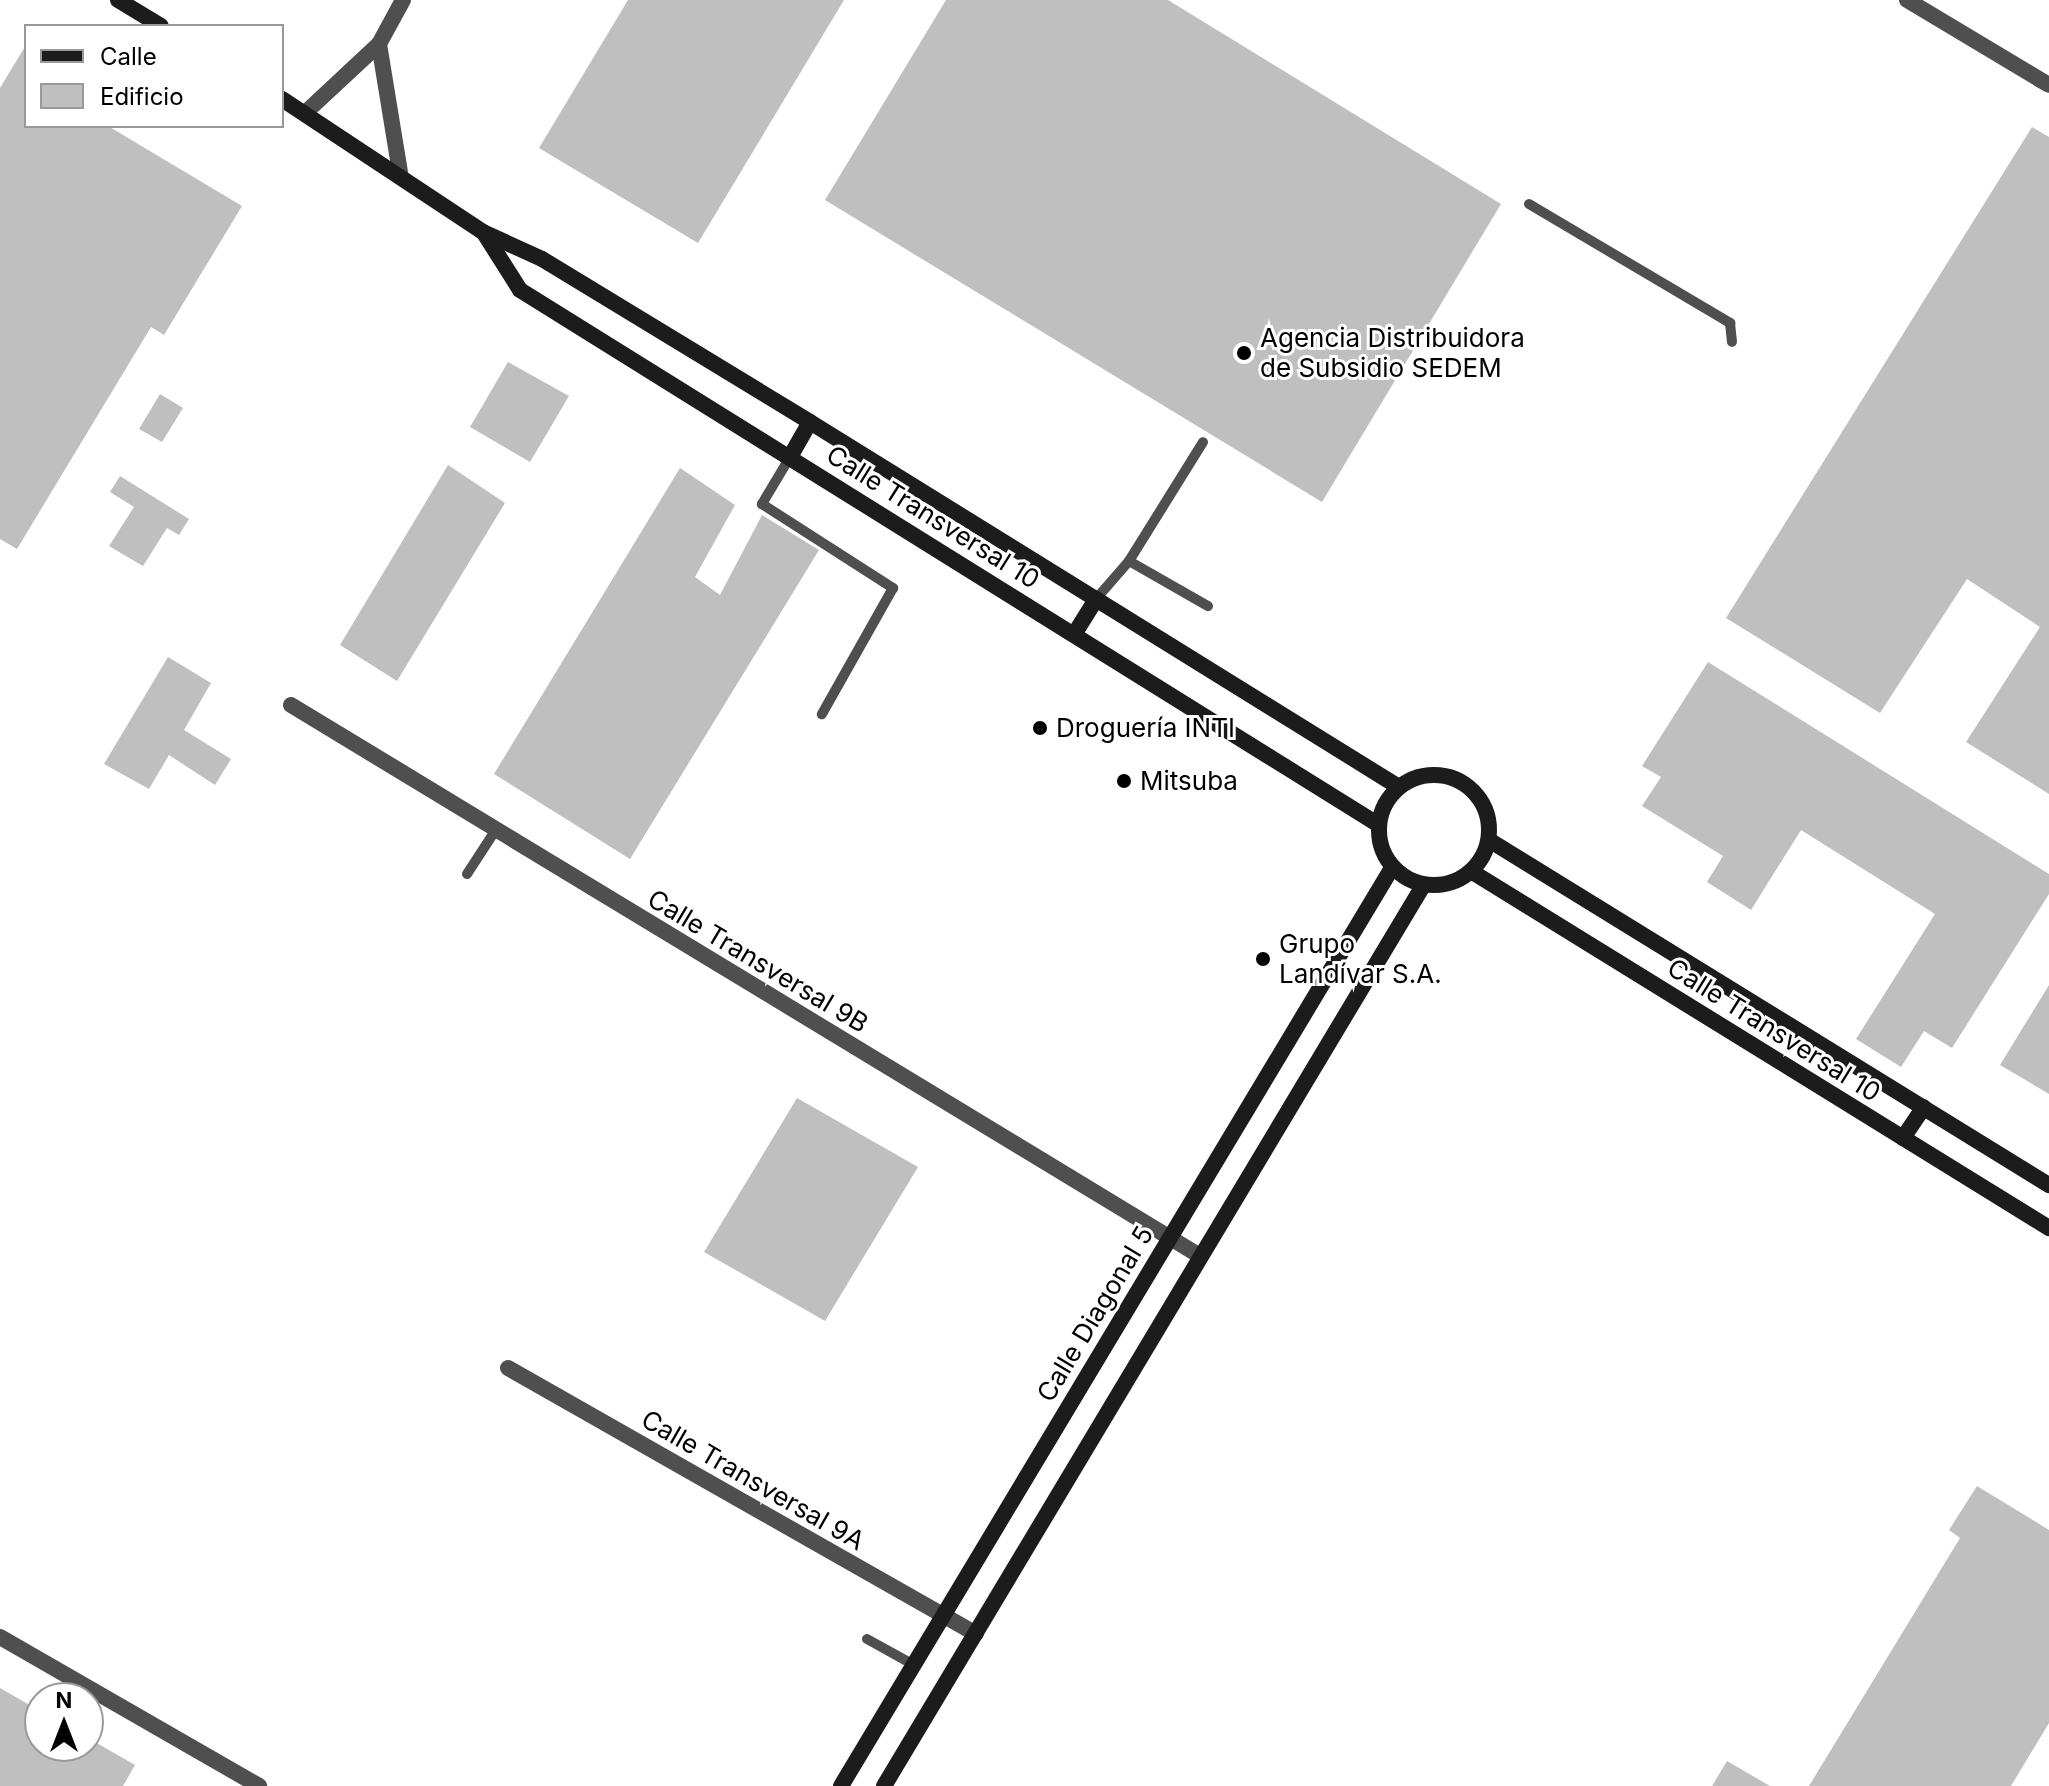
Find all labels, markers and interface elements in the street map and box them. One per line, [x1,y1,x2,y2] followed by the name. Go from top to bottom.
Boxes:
[24,24,284,128] legend
[100,42,157,71] text: Calle
[100,82,184,111] text: Edificio
[1260,322,1525,384] place label: Agencia Distribuidora de Subsidio SEDEM
[1235,344,1253,362] marker: Agencia Distribuidora de Subsidio SEDEM
[821,439,1045,595] street label: Calle Transversal 10
[1056,712,1235,744] place label: Droguería INTI
[1031,719,1049,737] marker: Droguería INTI
[1140,765,1238,797] place label: Mitsuba
[1115,772,1133,790] marker: Mitsuba
[642,883,874,1039] street label: Calle Transversal 9B
[1279,928,1442,990] place label: Grupo Landívar S.A.
[1254,950,1272,968] marker: Grupo Landívar S.A.
[1662,952,1886,1108] street label: Calle Transversal 10
[1030,1221,1160,1407] street label: Calle Diagonal 5
[636,1403,870,1557] street label: Calle Transversal 9A
[24,1682,104,1762] north arrow
[56,1687,72,1713] text: N

